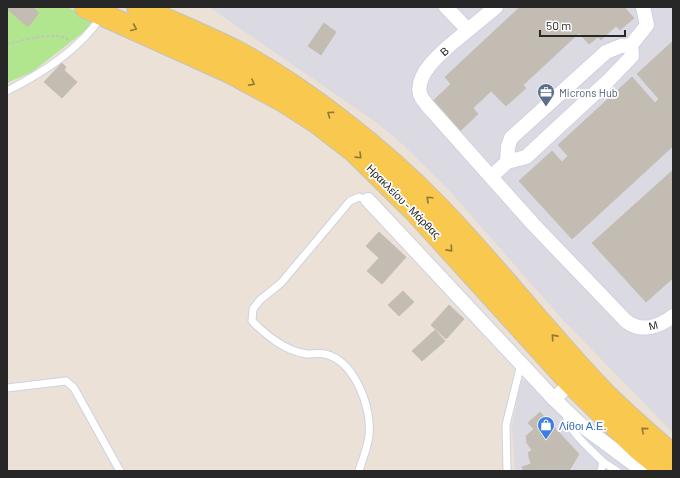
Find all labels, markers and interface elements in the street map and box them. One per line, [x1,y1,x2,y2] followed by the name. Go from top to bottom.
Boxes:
[540,12,625,38] scale bar
[546,18,571,32] text: 50 m
[131,24,138,32] one-way arrow
[437,44,451,58] street label: Β
[248,79,255,86] one-way arrow
[536,82,556,107] office icon: Microns Hub
[559,86,618,99] place label: Microns Hub
[328,112,335,119] one-way arrow
[354,151,362,159] one-way arrow
[364,161,444,241] street label: Ηρακλείου - Μάρθας
[426,196,434,203] one-way arrow
[445,244,453,252] one-way arrow
[647,318,659,332] street label: Μ
[551,334,558,342] one-way arrow
[536,415,556,440] shop icon: Λίθοι Α.Ε.
[559,419,606,432] place label: Λίθοι Α.Ε.
[641,428,648,435] one-way arrow

